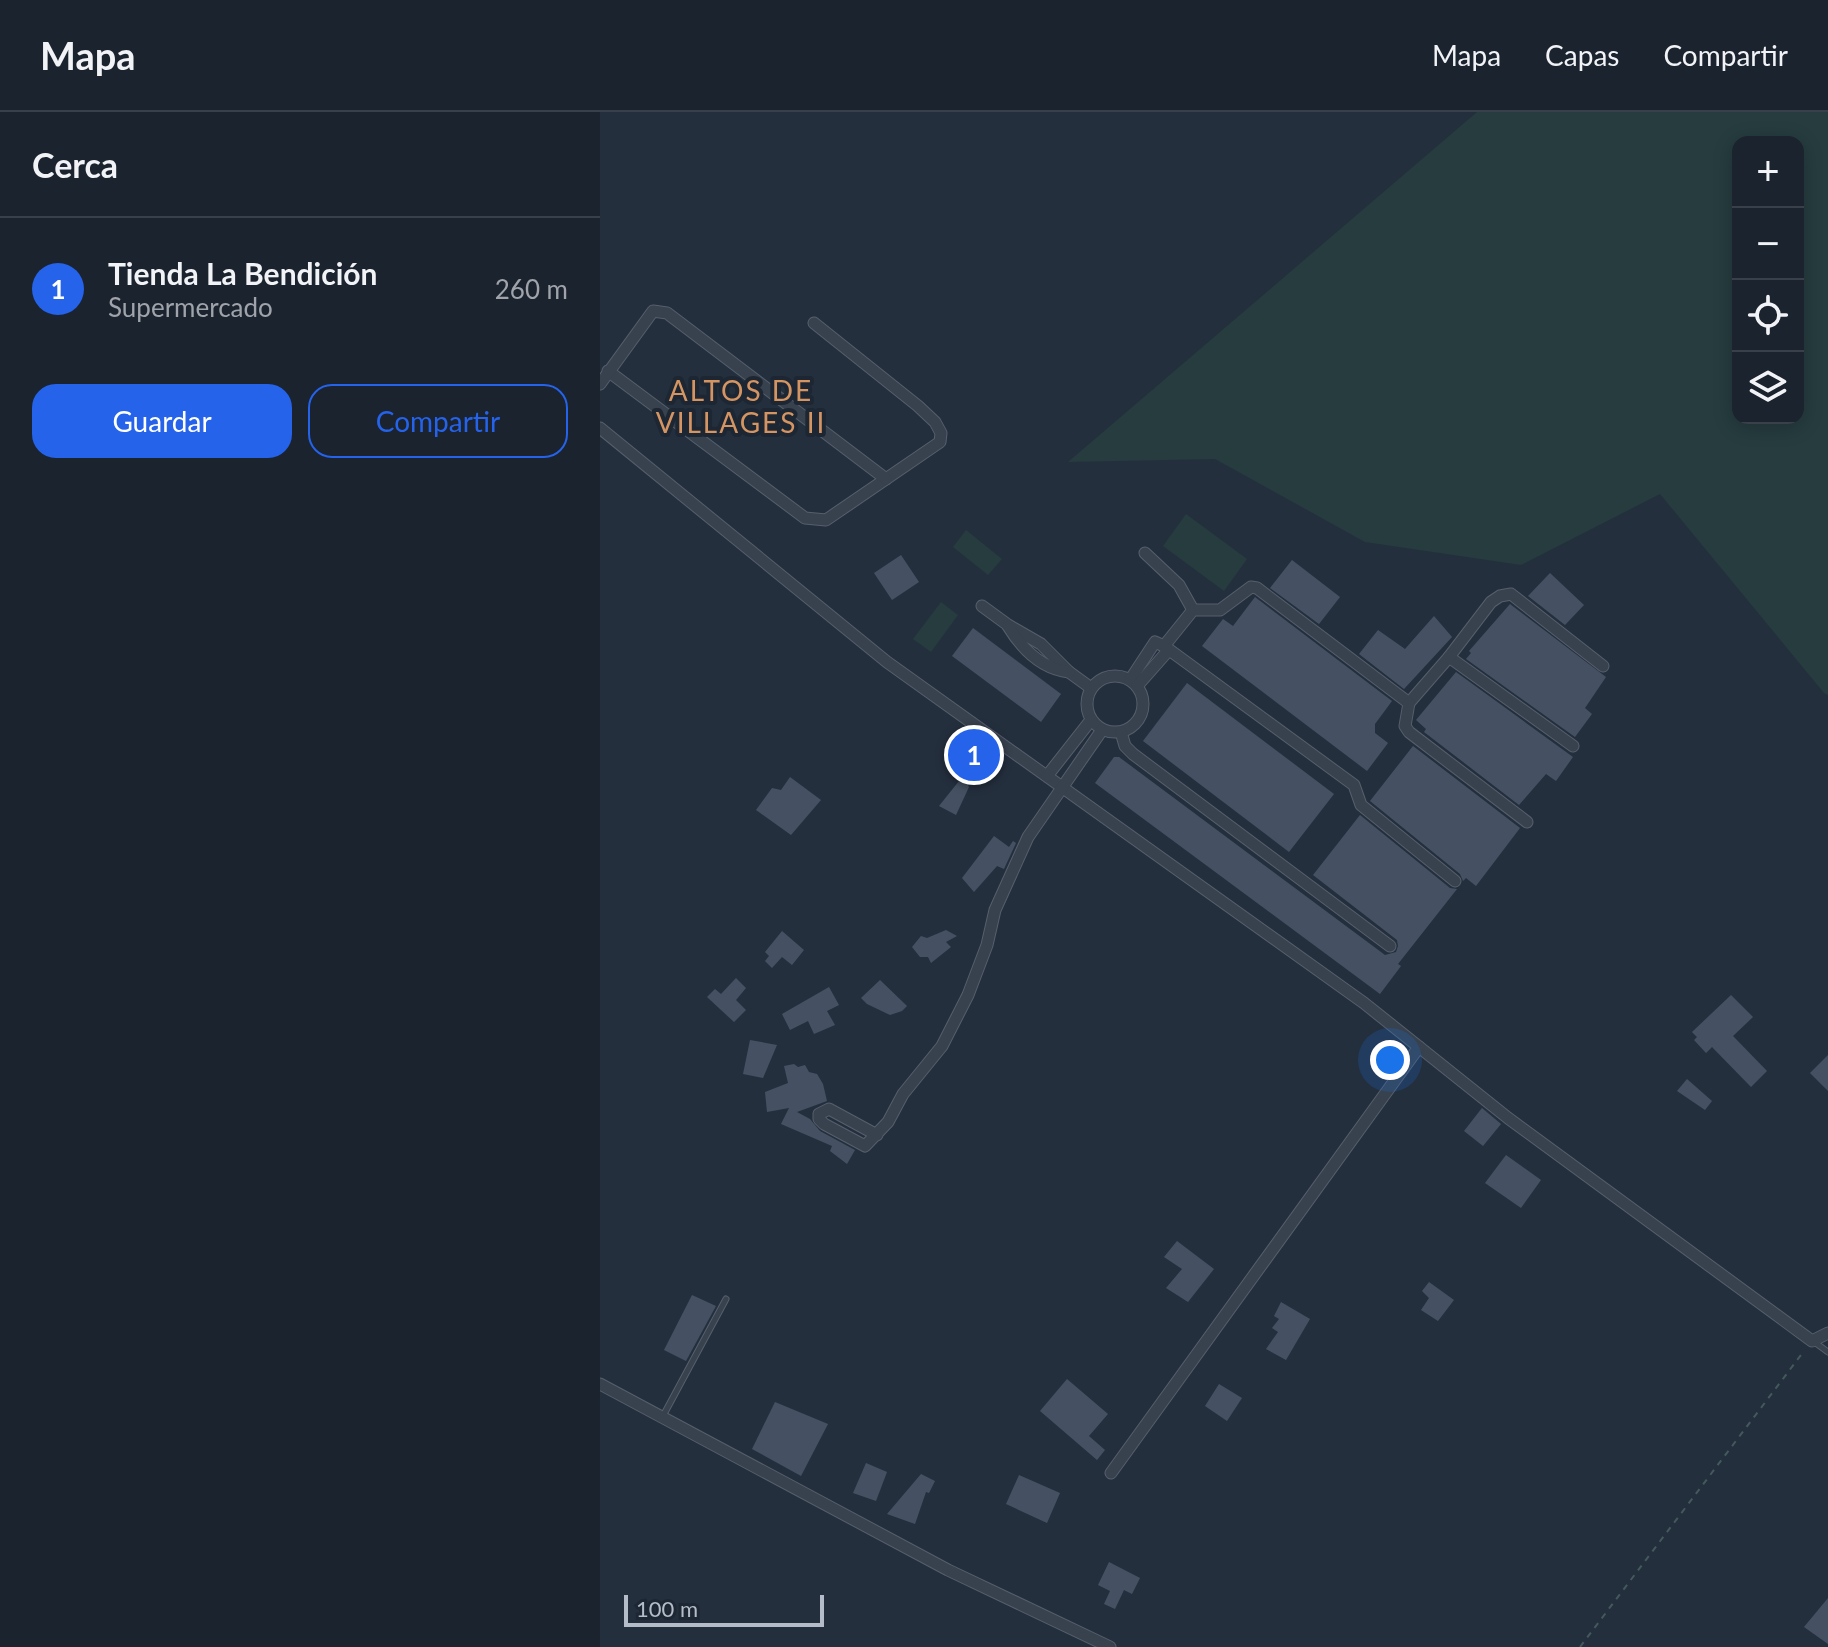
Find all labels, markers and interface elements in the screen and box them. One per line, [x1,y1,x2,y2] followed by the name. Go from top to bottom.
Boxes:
[40,32,136,78] text: Mapa
[1432,38,1501,72] text: Mapa
[1545,38,1619,72] text: Capas
[1663,38,1788,72] text: Compartir
[1732,136,1804,424] map controls
[1732,136,1804,208] button: +
[32,144,118,185] text: Cerca
[1732,208,1804,280] button: −
[108,255,377,291] text: Tienda La Bendición
[50,273,66,305] text: 1
[495,273,568,305] text: 260 m
[1732,280,1804,352] button: locate
[108,291,273,323] text: Supermercado
[1732,352,1804,424] button: layers
[656,373,826,439] district label: ALTOS DE VILLAGES II
[32,384,292,458] button: Guardar
[308,384,568,458] button: Compartir
[948,725,1000,785] pin: 1
[1370,1040,1410,1080] your location
[624,1591,824,1627] scale bar
[636,1595,698,1622] text: 100 m

